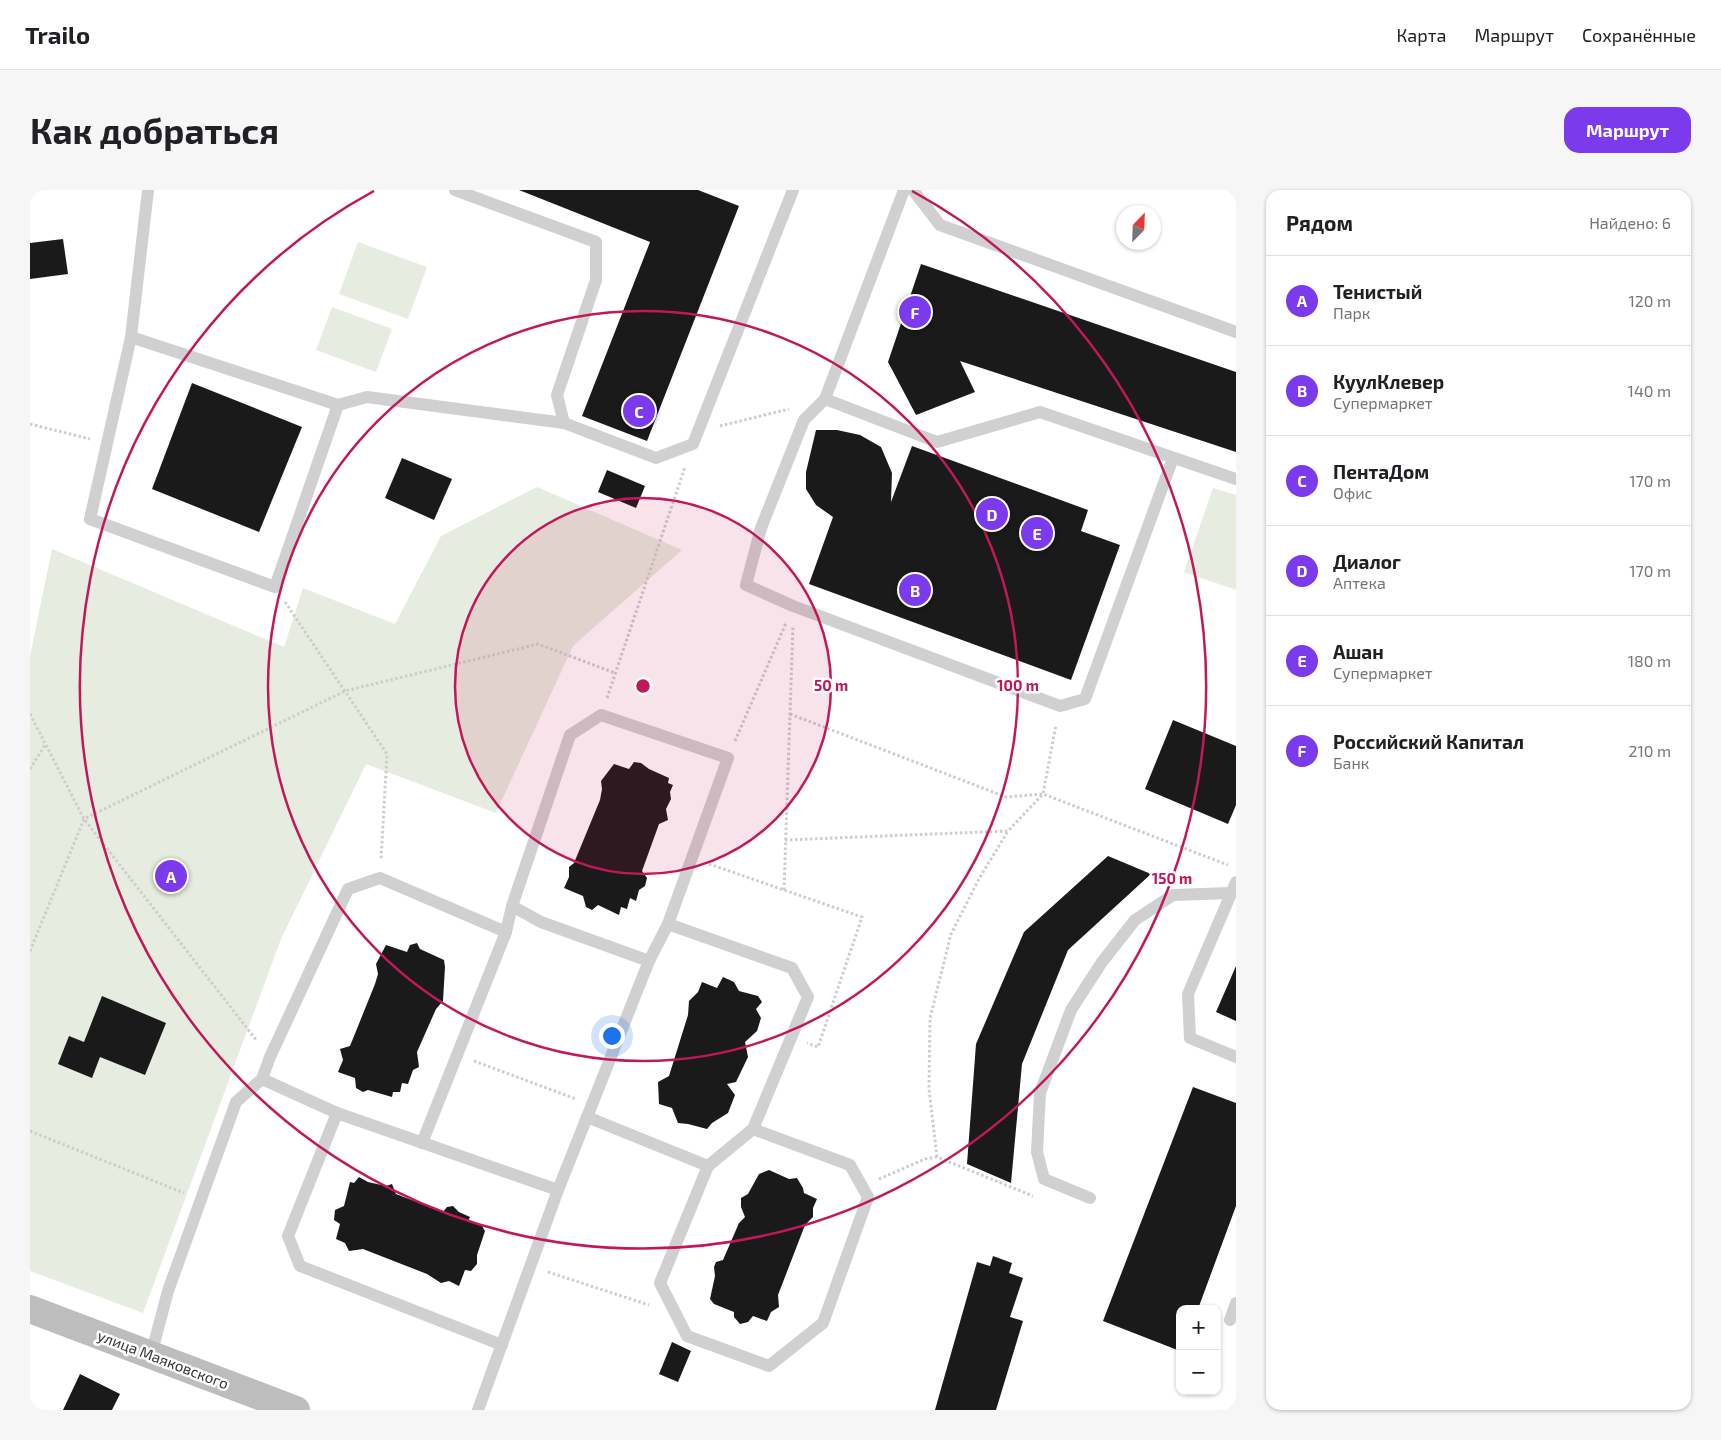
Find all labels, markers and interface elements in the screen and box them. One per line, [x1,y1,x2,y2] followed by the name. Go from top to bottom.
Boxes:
[25,20,90,49] text: Trailo
[1396,24,1446,46] text: Карта
[1474,24,1554,46] text: Маршрут
[1582,24,1696,46] text: Сохранённые
[1564,107,1691,153] button: Маршрут
[30,109,279,151] text: Как добраться
[1116,205,1161,250] north arrow
[1286,210,1353,235] text: Рядом
[1589,213,1671,232] text: Найдено: 6
[1333,280,1422,303] text: Тенистый
[1297,291,1307,310] text: A
[1628,291,1671,310] text: 120 m
[899,293,931,331] pin: F
[1333,303,1370,322] text: Парк
[1333,370,1444,393] text: КуулКлевер
[1297,381,1307,400] text: B
[1628,381,1671,400] text: 140 m
[623,392,655,430] pin: C
[1333,393,1432,412] text: Супермаркет
[1333,460,1429,483] text: ПентаДом
[1297,471,1307,490] text: C
[1629,471,1671,490] text: 170 m
[1333,483,1372,502] text: Офис
[976,495,1008,533] pin: D
[1021,514,1053,552] pin: E
[1333,550,1401,573] text: Диалог
[1297,561,1307,580] text: D
[1629,561,1671,580] text: 170 m
[899,571,931,609] pin: B
[1333,573,1386,592] text: Аптека
[1333,640,1384,663] text: Ашан
[1297,651,1307,670] text: E
[1628,651,1671,670] text: 180 m
[1333,663,1432,682] text: Супермаркет
[814,676,848,694] text: 50 m
[997,676,1039,694] text: 100 m
[634,677,652,695] centre of rings
[1333,730,1524,753] text: Российский Капитал
[1298,741,1306,760] text: F
[1628,741,1671,760] text: 210 m
[1333,753,1369,772] text: Банк
[155,857,187,895] pin: A
[1152,869,1192,887] text: 150 m
[599,1023,625,1049] your location
[1176,1305,1221,1395] map controls
[1176,1305,1221,1350] button: +
[95,1326,231,1393] street label: улица Маяковского
[1176,1350,1221,1395] button: −

